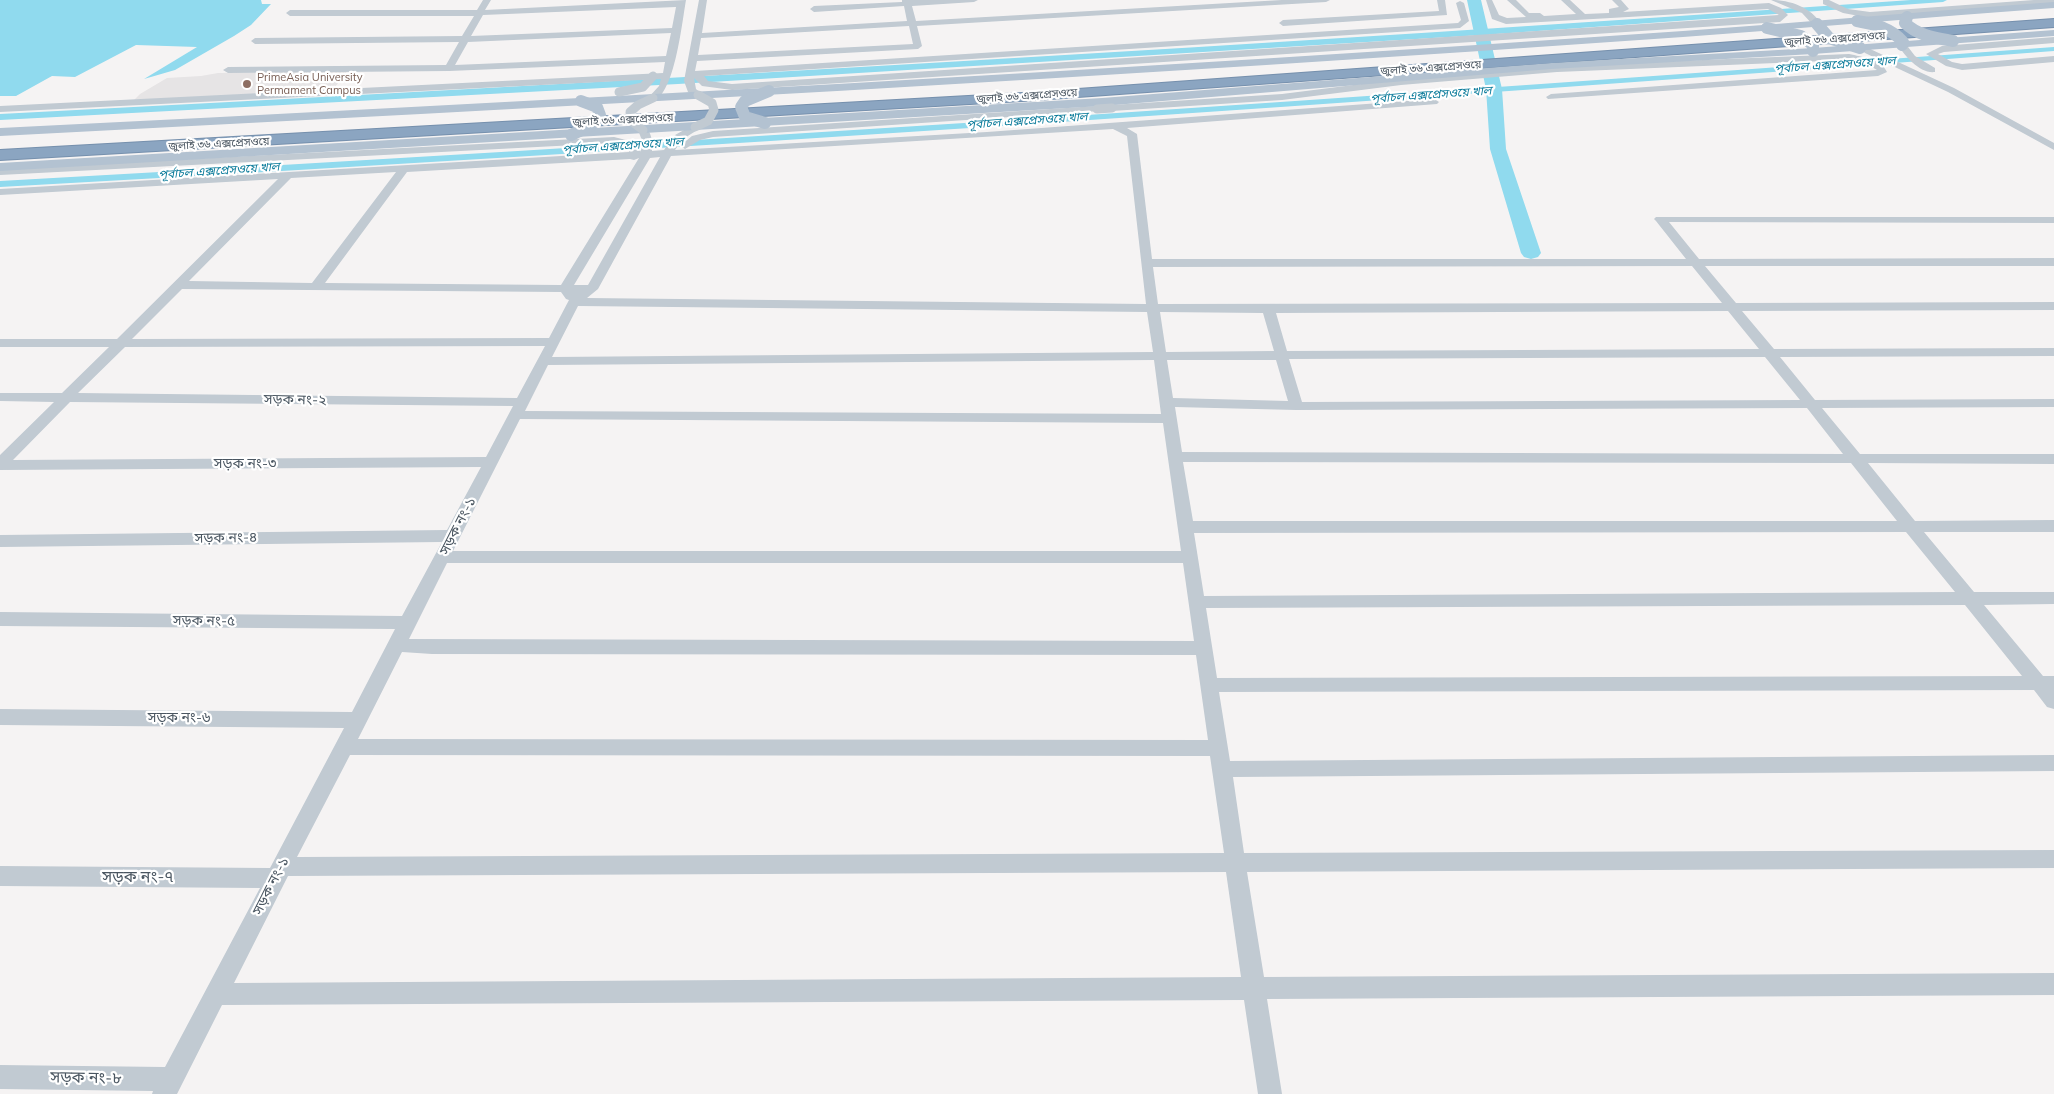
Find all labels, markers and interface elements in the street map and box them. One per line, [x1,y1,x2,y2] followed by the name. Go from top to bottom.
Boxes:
[1784,29,1886,49] street label: জুলাই ৩৬ এক্সপ্রেসওয়ে
[1774,54,1896,76] water label: পূর্বাচল এক্সপ্রেসওয়ে খাল
[1380,58,1482,78] street label: জুলাই ৩৬ এক্সপ্রেসওয়ে
[257,71,362,97] place label: PrimeAsia University Permament Campus
[241,78,253,90] marker: PrimeAsia University Permament Campus
[1370,84,1492,106] water label: পূর্বাচল এক্সপ্রেসওয়ে খাল
[976,86,1078,106] street label: জুলাই ৩৬ এক্সপ্রেসওয়ে
[966,110,1088,132] water label: পূর্বাচল এক্সপ্রেসওয়ে খাল
[572,111,674,129] street label: জুলাই ৩৬ এক্সপ্রেসওয়ে
[168,135,270,153] street label: জুলাই ৩৬ এক্সপ্রেসওয়ে
[562,135,684,157] water label: পূর্বাচল এক্সপ্রেসওয়ে খাল
[158,160,280,182] water label: পূর্বাচল এক্সপ্রেসওয়ে খাল
[264,391,326,409] street label: সড়ক নং-২
[214,456,276,472] street label: সড়ক নং-৩
[436,494,480,558] street label: সড়ক নং-১
[195,529,257,547] street label: সড়ক নং-৪
[173,612,235,630] street label: সড়ক নং-৫
[148,710,210,726] street label: সড়ক নং-৬
[249,854,293,918] street label: সড়ক নং-১
[102,867,174,887] street label: সড়ক নং-৭
[50,1068,122,1088] street label: সড়ক নং-৮

